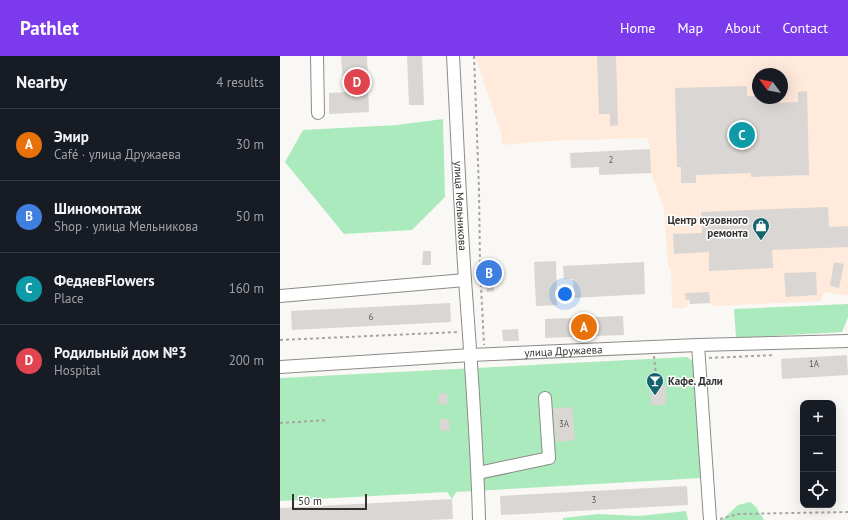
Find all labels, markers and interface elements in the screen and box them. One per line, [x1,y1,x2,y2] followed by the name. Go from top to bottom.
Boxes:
[20,16,79,40] text: Pathlet
[620,19,655,37] text: Home
[677,19,703,37] text: Map
[725,19,761,37] text: About
[783,19,828,37] text: Contact
[344,67,370,97] pin: D
[752,68,788,104] north arrow
[16,71,67,93] text: Nearby
[216,74,264,91] text: 4 results
[729,120,755,150] pin: C
[54,127,89,146] text: Эмир
[25,136,33,153] text: A
[236,136,264,153] text: 30 m
[54,146,181,163] text: Café · улица Дружаева
[609,154,614,165] house number: 2
[451,161,470,251] street label: улица Мельникова
[54,199,141,218] text: Шиномонтаж
[25,208,33,225] text: B
[236,208,264,225] text: 50 m
[667,213,748,240] place label: Центр кузовного ремонта
[751,216,771,241] shop icon: Центр кузовного ремонта
[54,218,198,235] text: Shop · улица Мельникова
[476,258,502,288] pin: B
[54,271,155,290] text: ФедяевFlowers
[25,280,33,297] text: C
[229,280,264,297] text: 160 m
[555,284,575,304] your location
[54,290,84,307] text: Place
[369,311,374,322] house number: 6
[571,312,597,342] pin: A
[524,342,603,360] street label: улица Дружаева
[54,343,187,362] text: Родильный дом №3
[25,352,33,369] text: D
[229,352,264,369] text: 200 m
[809,358,820,369] house number: 1А
[54,362,100,379] text: Hospital
[645,371,665,396] bar icon: Кафе. Дали
[668,374,723,388] place label: Кафе. Дали
[800,400,836,508] map controls
[800,400,836,436] button: +
[559,418,570,429] house number: 3А
[800,436,836,472] button: −
[800,472,836,508] button: locate
[292,492,367,511] scale bar
[298,494,322,508] text: 50 m
[592,494,597,505] house number: 3

